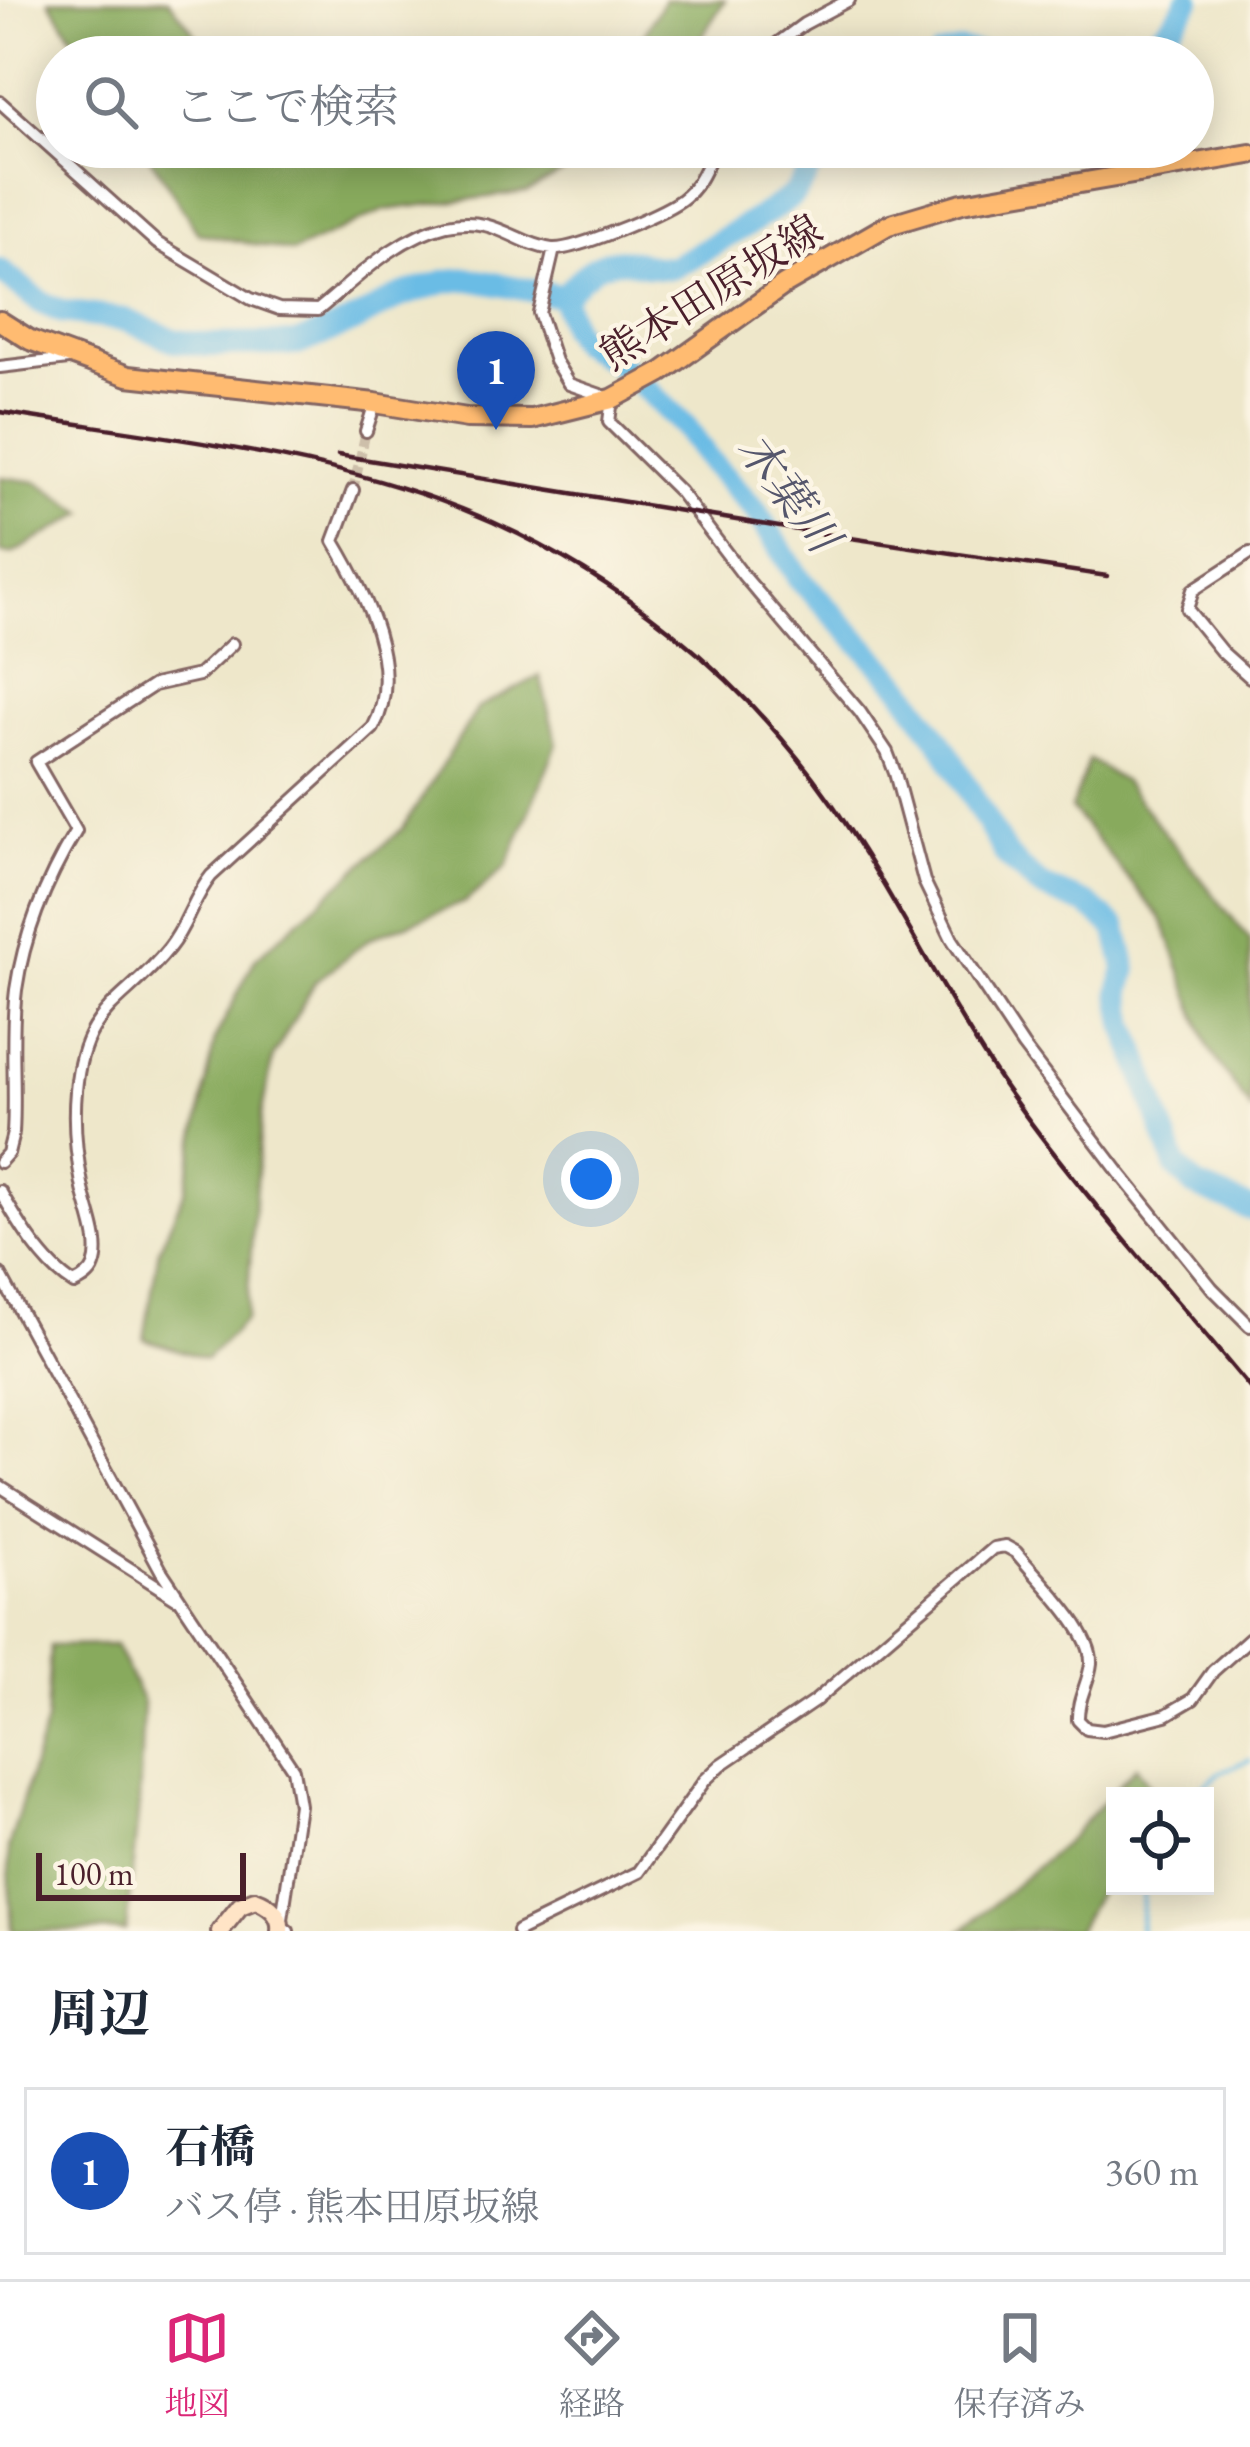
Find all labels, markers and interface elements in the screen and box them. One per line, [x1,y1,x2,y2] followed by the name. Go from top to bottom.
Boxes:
[36,36,1214,168] search box
[78,69,144,135] icon: search
[174,77,399,135] text: ここで検索
[590,202,832,382] street label: 熊本田原坂線
[457,331,535,430] pin: 1
[725,421,856,567] water label: 木葉川
[561,1149,621,1209] your location
[1106,1787,1214,1895] map controls
[1106,1787,1214,1895] button: locate
[36,1847,246,1900] scale bar
[54,1852,134,1895] text: 100 m
[48,1980,150,2046] text: 周辺
[165,2117,255,2175] text: 石橋
[80,2146,100,2197] text: 1
[1105,2146,1199,2197] text: 360 m
[165,2181,539,2232] text: バス停 · 熊本田原坂線
[164,2305,230,2425] tab: 地図
[559,2305,625,2425] tab: 経路
[954,2305,1086,2425] tab: 保存済み

